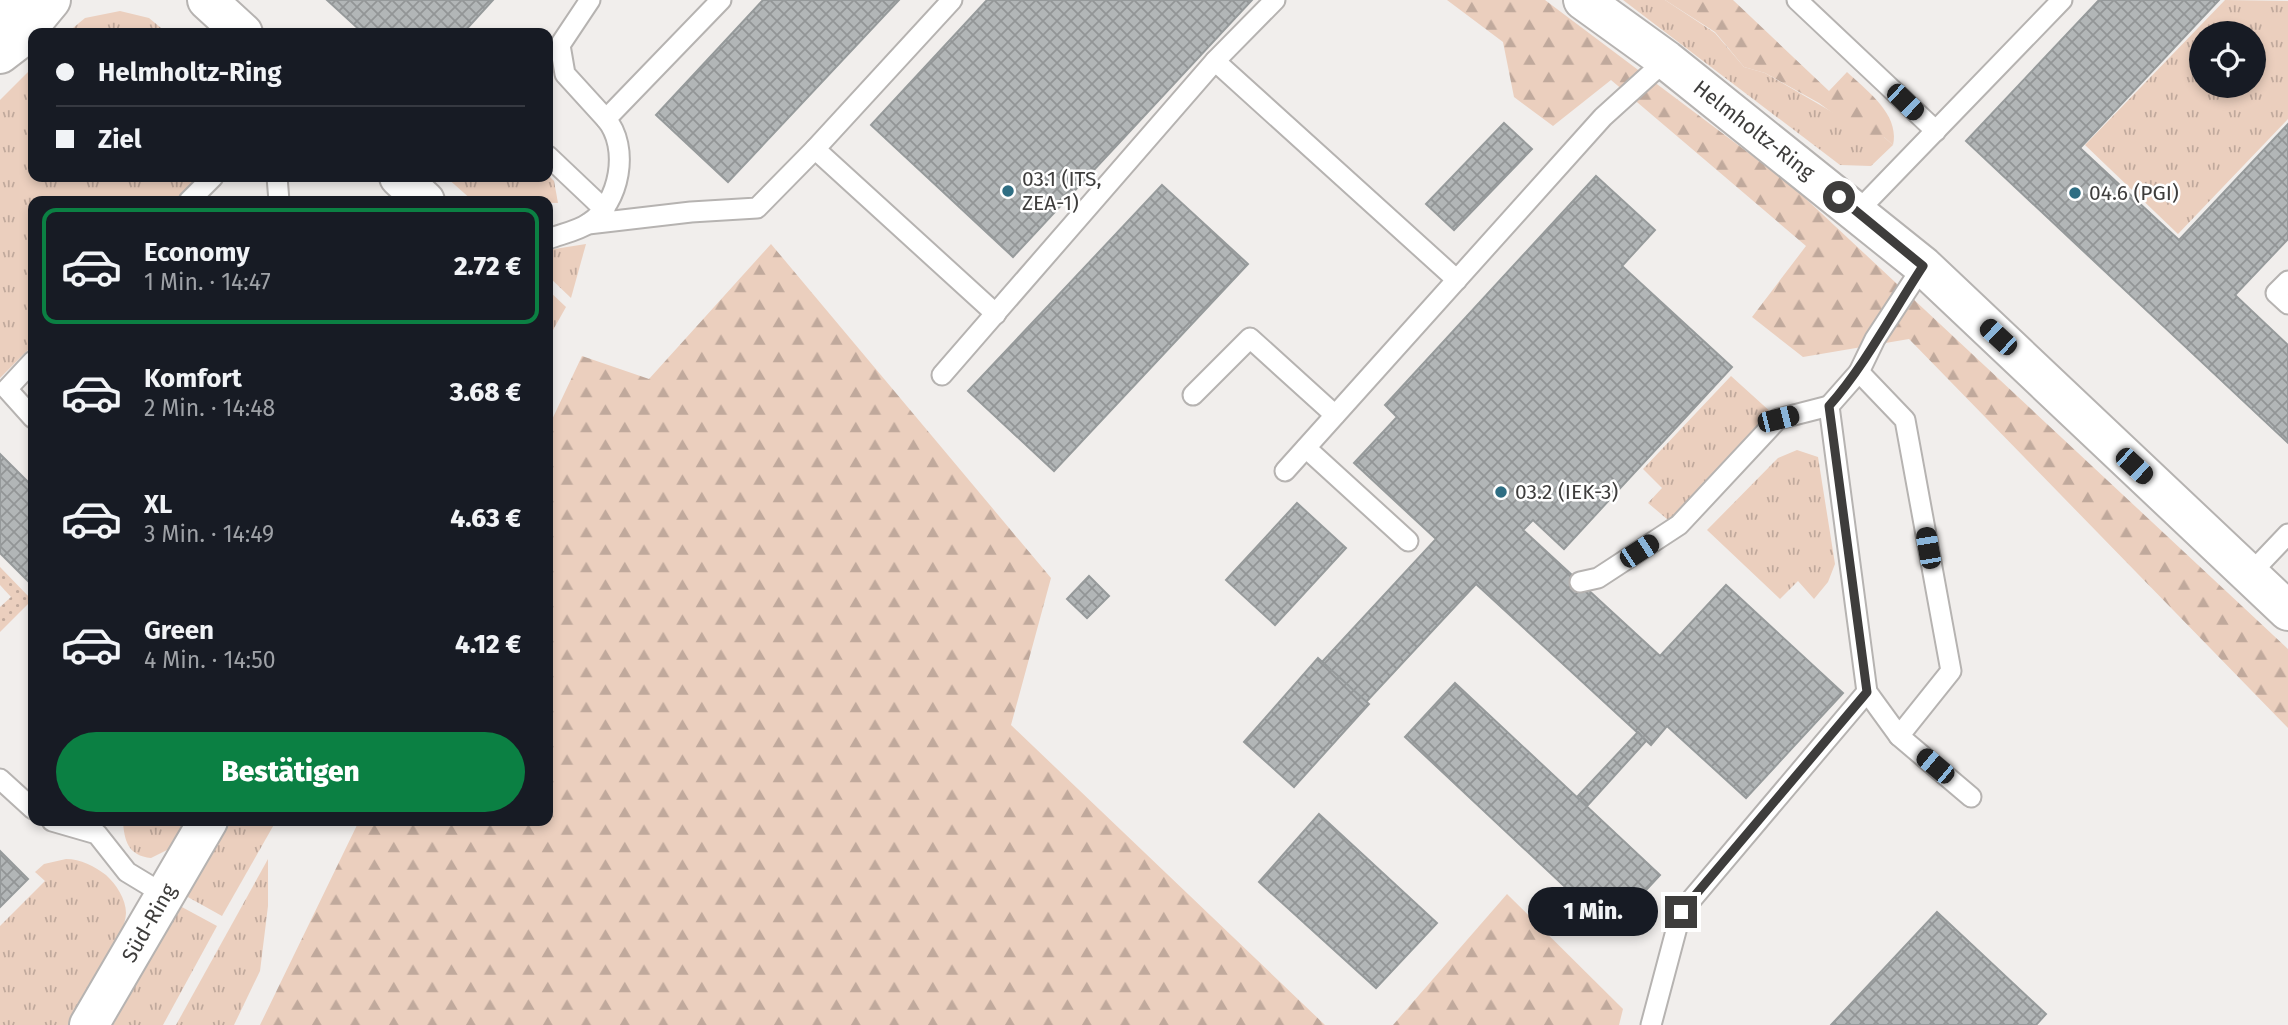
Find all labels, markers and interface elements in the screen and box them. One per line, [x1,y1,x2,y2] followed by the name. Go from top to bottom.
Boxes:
[2189,21,2266,98] map controls
[2189,21,2266,98] button: locate
[98,57,282,88] text: Helmholtz-Ring
[1688,75,1820,186] street label: Helmholtz-Ring
[1883,80,1928,124] car
[98,124,142,155] text: Ziel
[1022,166,1102,216] place label: 03.1 (ITS, ZEA-1)
[2089,180,2179,206] place label: 04.6 (PGI)
[1823,181,1855,213] route start
[1000,183,1016,199] marker: 03.1 (ITS, ZEA-1)
[2067,185,2083,201] marker: 04.6 (PGI)
[60,235,123,298] icon: car
[144,237,250,268] text: Economy
[454,251,521,282] text: 2.72 €
[144,268,271,296] text: 1 Min. · 14:47
[1976,315,2021,359] car
[60,361,123,424] icon: car
[144,363,242,394] text: Komfort
[450,377,521,408] text: 3.68 €
[144,394,275,422] text: 2 Min. · 14:48
[1756,404,1801,434] car
[2112,444,2157,488] car
[1515,479,1618,505] place label: 03.2 (IEK-3)
[1493,484,1509,500] marker: 03.2 (IEK-3)
[60,487,123,550] icon: car
[144,489,172,520] text: XL
[450,503,521,534] text: 4.63 €
[144,520,274,548] text: 3 Min. · 14:49
[1915,525,1942,571] car
[1616,531,1663,571] car
[60,613,123,676] icon: car
[144,615,214,646] text: Green
[455,629,521,660] text: 4.12 €
[144,646,276,674] text: 4 Min. · 14:50
[56,732,525,812] button: Bestätigen
[1913,744,1958,788] car
[116,879,182,967] street label: Süd-Ring
[1527,888,1656,936] callout: 1 Min.
[1665,896,1697,928] route end
[1563,897,1623,925] text: 1 Min.

